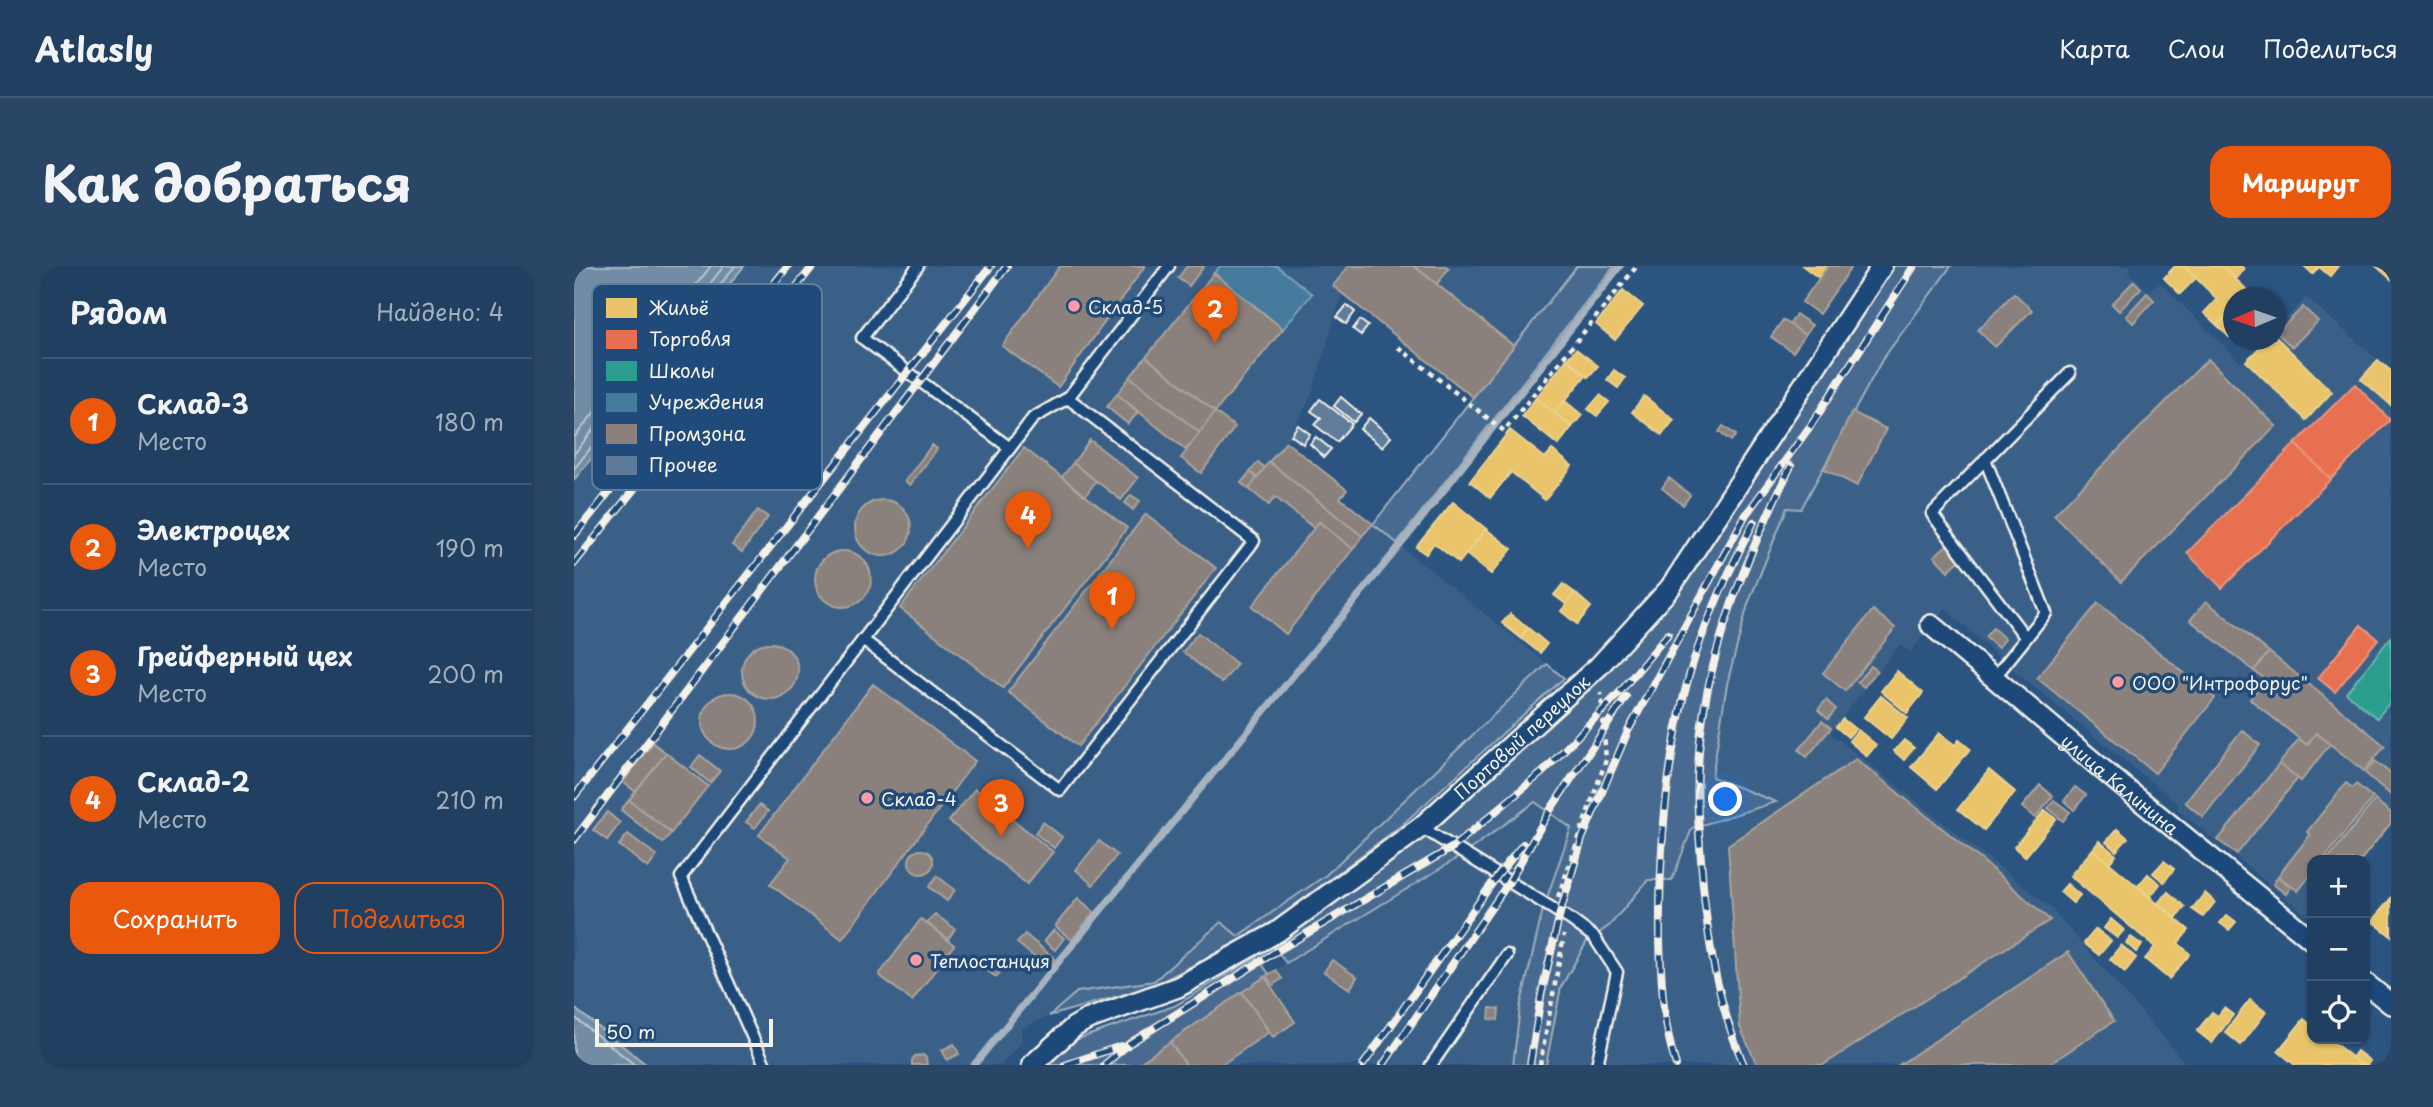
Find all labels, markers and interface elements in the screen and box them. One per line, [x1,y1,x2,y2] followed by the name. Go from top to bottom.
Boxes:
[35,23,153,73] text: Atlasly
[2059,30,2130,66] text: Карта
[2168,30,2225,66] text: Слои
[2263,30,2398,66] text: Поделиться
[42,145,412,219] text: Как добраться
[2210,146,2391,218] button: Маршрут
[592,284,822,490] legend
[1192,285,1238,343] pin: 2
[2223,287,2286,350] north arrow
[70,289,168,334] text: Рядом
[648,293,709,321] text: Жильё
[1088,293,1163,320] place label: Склад-5
[376,294,504,329] text: Найдено: 4
[1066,298,1082,314] marker: Склад-5
[649,324,731,352] text: Торговля
[649,356,715,384] text: Школы
[137,384,249,423] text: Склад-3
[649,387,764,415] text: Учреждения
[88,404,99,439] text: 1
[435,404,504,439] text: 180 m
[649,419,746,447] text: Промзона
[137,423,207,458] text: Место
[649,450,718,478] text: Прочее
[1005,491,1051,549] pin: 4
[137,510,290,549] text: Электроцех
[85,530,101,565] text: 2
[436,530,504,565] text: 190 m
[137,549,207,584] text: Место
[1089,572,1135,630] pin: 1
[137,636,352,675] text: Грейферный цех
[85,656,101,691] text: 3
[427,656,504,691] text: 200 m
[1447,667,1595,805] street label: Портовый переулок
[2132,669,2308,696] place label: ООО "Интрофорус"
[2110,674,2126,690] marker: ООО "Интрофорус"
[137,675,207,710] text: Место
[2056,727,2186,841] street label: улица Калинина
[137,762,250,801] text: Склад-2
[978,779,1024,837] pin: 3
[85,782,101,817] text: 4
[436,782,504,817] text: 210 m
[1708,782,1742,816] your location
[881,785,957,812] place label: Склад-4
[859,790,875,806] marker: Склад-4
[137,801,207,836] text: Место
[2307,855,2370,1044] map controls
[2307,855,2370,918] button: +
[70,882,280,954] button: Сохранить
[294,882,504,954] button: Поделиться
[2307,918,2370,981] button: −
[930,947,1050,974] place label: Теплостанция
[908,952,924,968] marker: Теплостанция
[2307,981,2370,1044] button: locate
[595,1016,774,1048] scale bar
[606,1017,655,1045] text: 50 m

